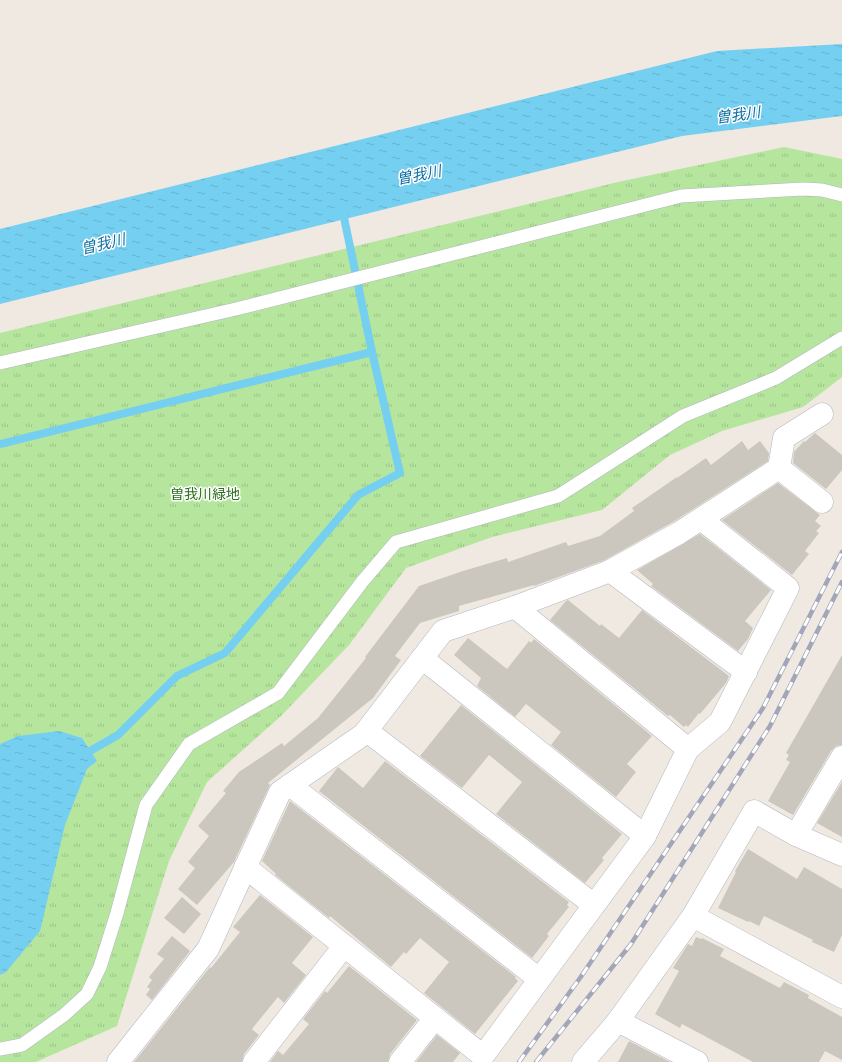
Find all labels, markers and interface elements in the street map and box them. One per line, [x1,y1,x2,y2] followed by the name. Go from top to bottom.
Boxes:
[714,103,764,127] water label: 曽我川
[395,161,445,188] water label: 曽我川
[79,230,129,258] water label: 曽我川
[170,486,240,502] park label: 曽我川緑地

